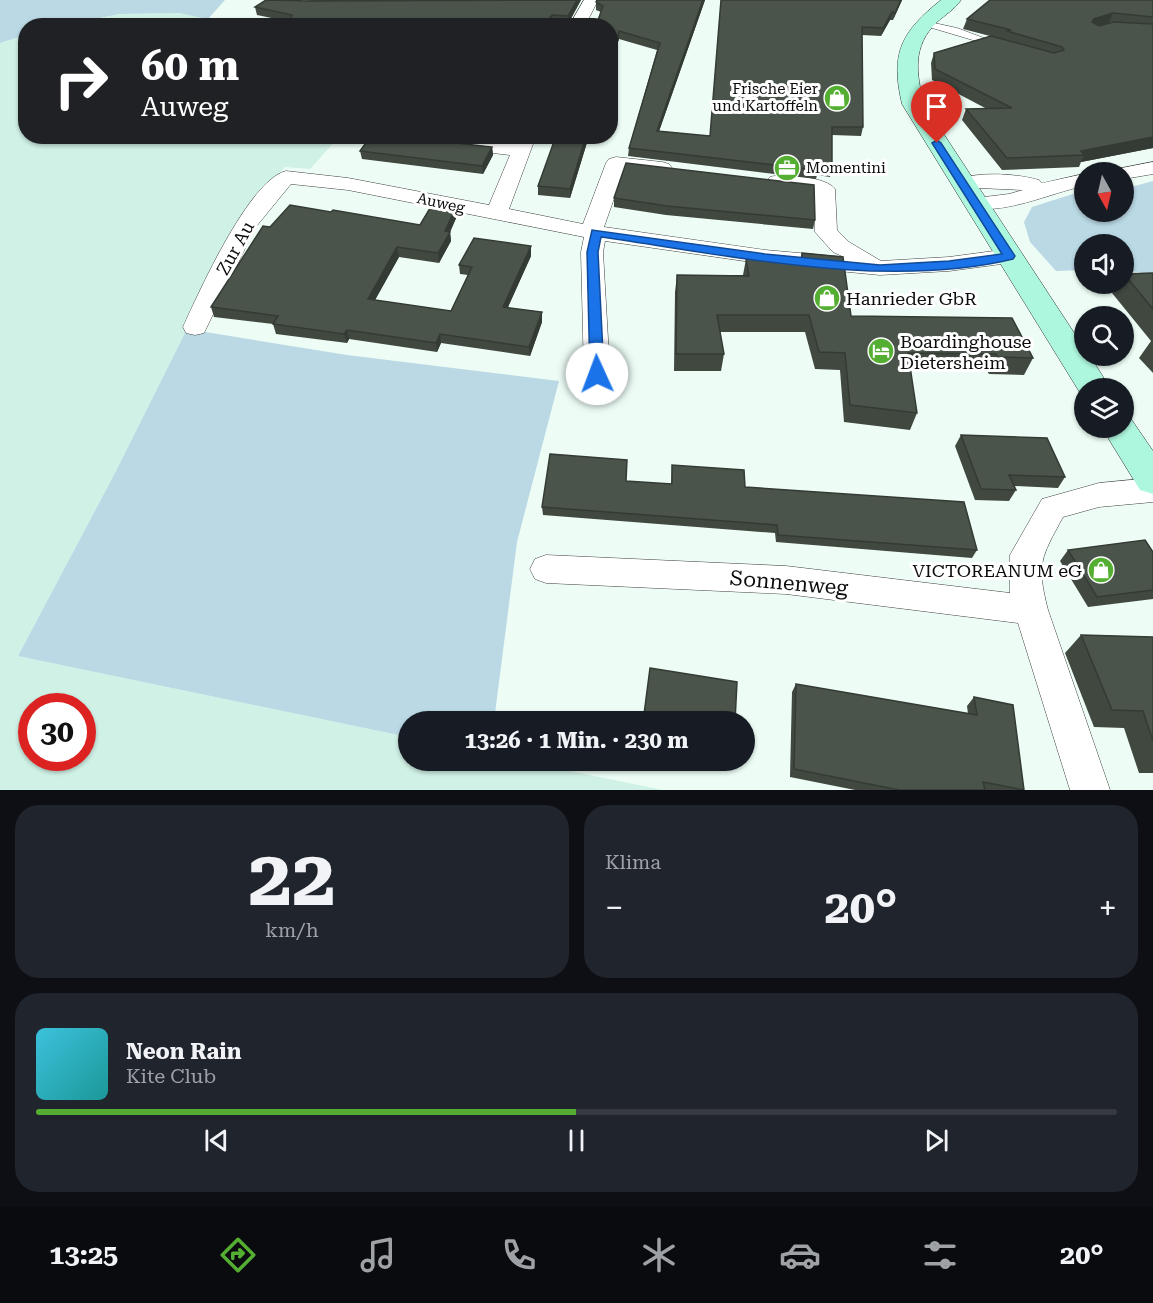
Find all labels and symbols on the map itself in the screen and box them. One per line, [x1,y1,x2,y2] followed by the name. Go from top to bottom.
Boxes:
[713,80,818,115] place label: Frische Eier und Kartoffeln
[911,81,962,143] pin
[822,83,852,113] shop icon: Frische Eier und Kartoffeln
[772,153,802,183] office icon: Momentini
[806,159,886,177] place label: Momentini
[1074,162,1134,222] north arrow
[415,189,467,217] street label: Auweg
[212,218,258,278] street label: Zur Au
[812,283,842,313] shop icon: Hanrieder GbR
[846,288,977,309] place label: Hanrieder GbR
[900,331,1031,373] place label: Boardinghouse Dietersheim
[866,336,896,366] hotel icon: Boardinghouse Dietersheim
[565,342,629,406] position arrow
[1086,555,1116,585] shop icon: VICTOREANUM eG
[912,560,1082,581] place label: VICTOREANUM eG
[729,566,849,600] street label: Sonnenweg
[18,693,96,771] speed limit sign: 30

